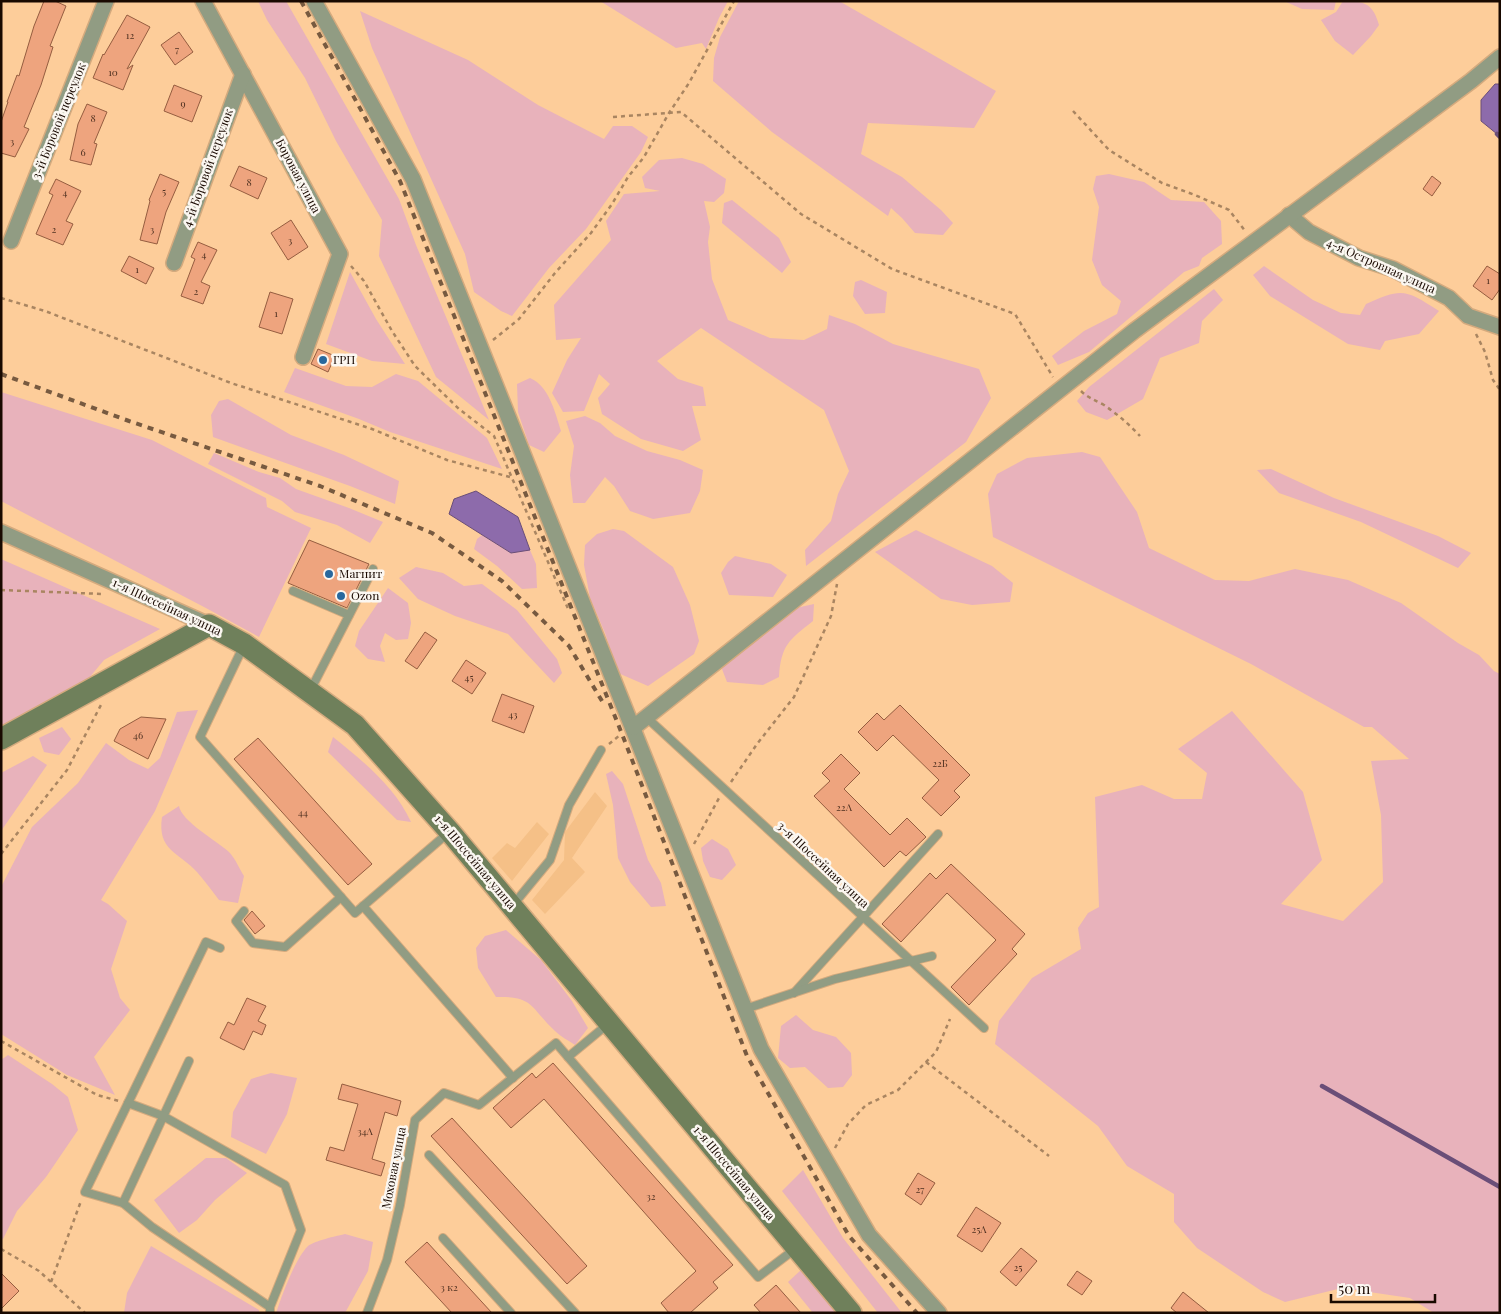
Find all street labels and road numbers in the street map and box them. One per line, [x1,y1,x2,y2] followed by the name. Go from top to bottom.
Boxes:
[27,60,89,181] street label: 3-й Боровой переулок
[178,106,236,229] street label: 4-й Боровой переулок
[273,136,325,215] street label: Боровая улица
[1324,234,1439,296] street label: 4-я Островная улица
[110,574,225,638] street label: 1-я Шоссейная улица
[432,811,520,912] street label: 1-я Шоссейная улица
[774,818,873,911] street label: 3-я Шоссейная улица
[691,1122,779,1223] street label: 1-я Шоссейная улица
[377,1125,409,1210] street label: Моховая улица

